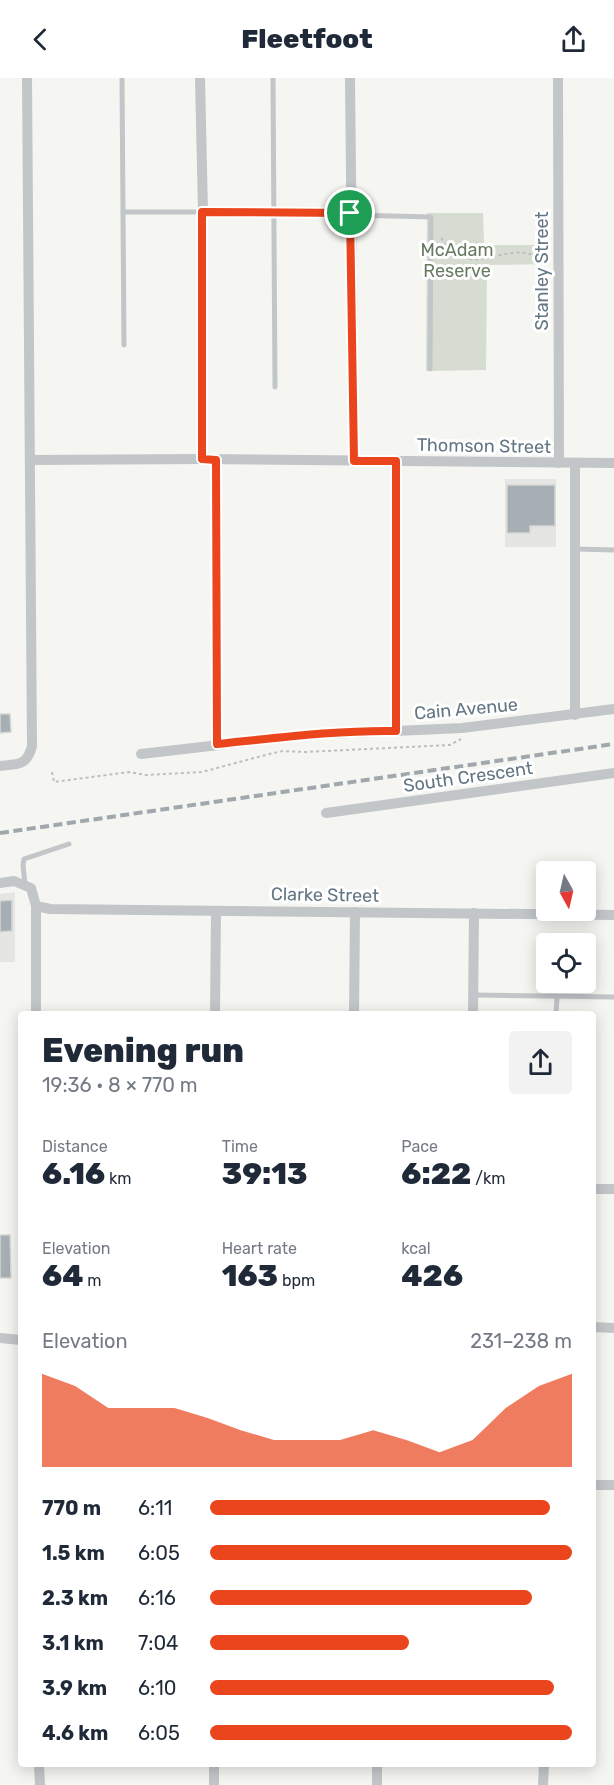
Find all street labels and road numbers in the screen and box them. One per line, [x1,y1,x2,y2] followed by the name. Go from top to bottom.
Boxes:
[531,211,553,331] street label: Stanley Street
[417,434,551,458] street label: Thomson Street
[413,694,519,724] street label: Cain Avenue
[402,757,534,797] street label: South Crescent
[271,883,379,907] street label: Clarke Street

